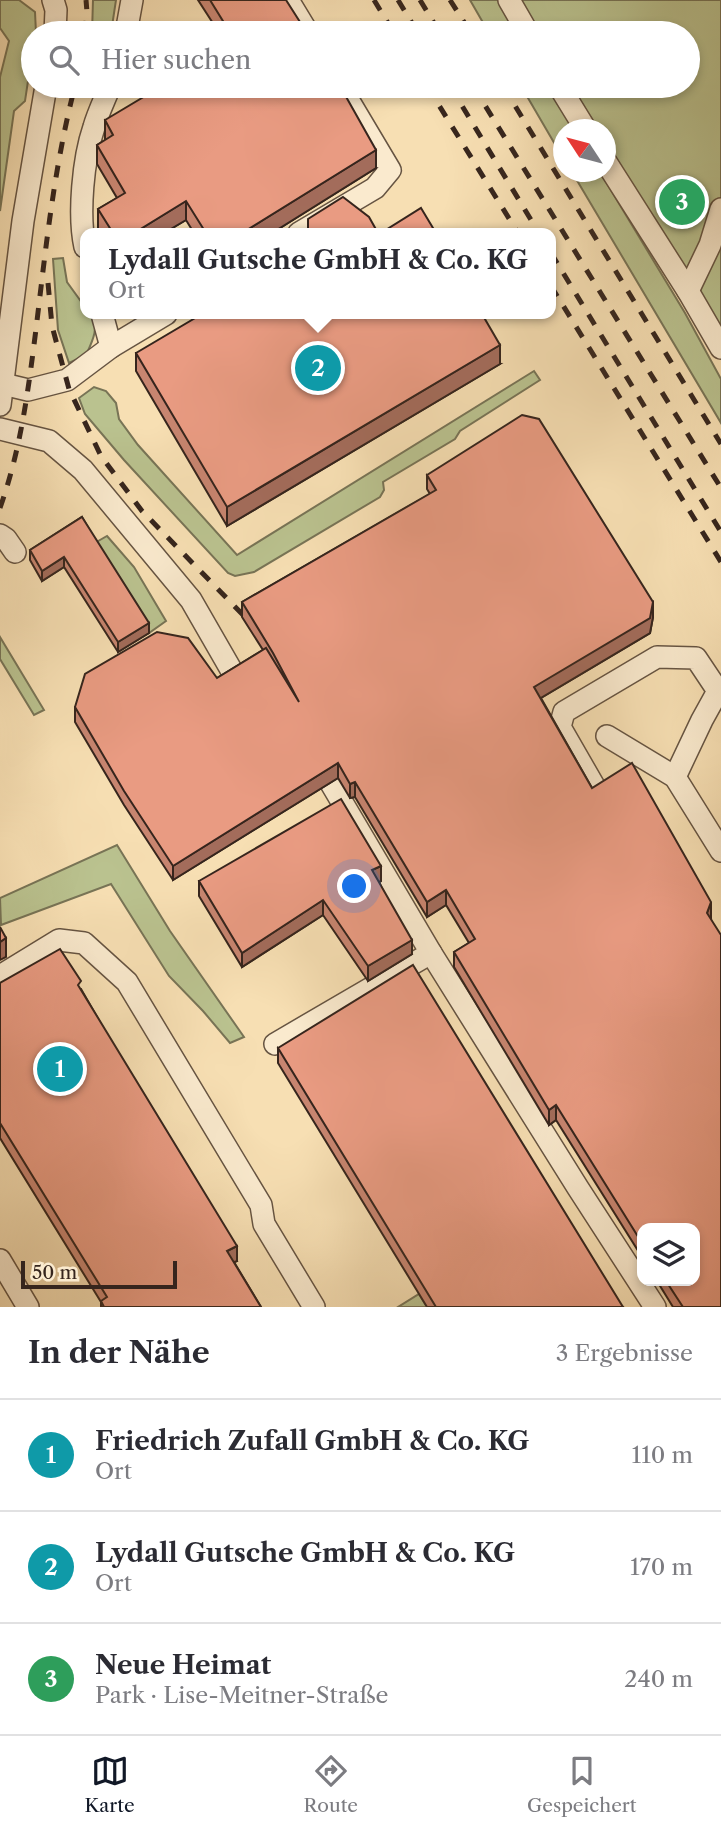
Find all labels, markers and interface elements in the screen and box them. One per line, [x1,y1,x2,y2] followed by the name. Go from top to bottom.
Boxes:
[21,21,700,98] search box
[45,41,83,79] icon: search
[101,44,251,76] text: Hier suchen
[553,119,616,182] north arrow
[659,176,705,228] pin: 3
[80,228,556,319] popup
[108,244,528,276] text: Lydall Gutsche GmbH & Co. KG
[108,276,145,304] text: Ort
[295,342,341,394] pin: 2
[337,869,371,903] your location
[37,1043,83,1095] pin: 1
[637,1223,700,1286] map controls
[637,1223,700,1286] button: layers
[21,1258,177,1290] scale bar
[32,1261,77,1284] text: 50 m
[28,1334,210,1371] text: In der Nähe
[556,1339,693,1367] text: 3 Ergebnisse
[95,1425,529,1457] text: Friedrich Zufall GmbH & Co. KG
[46,1441,56,1469] text: 1
[632,1441,693,1469] text: 110 m
[95,1457,132,1485] text: Ort
[95,1537,515,1569] text: Lydall Gutsche GmbH & Co. KG
[44,1553,58,1581] text: 2
[630,1553,693,1581] text: 170 m
[95,1569,132,1597] text: Ort
[95,1649,271,1681] text: Neue Heimat
[45,1665,58,1693] text: 3
[624,1665,693,1693] text: 240 m
[95,1681,388,1709] text: Park · Lise-Meitner-Straße
[84,1752,135,1817] tab: Karte
[304,1752,358,1817] tab: Route
[527,1752,637,1817] tab: Gespeichert

